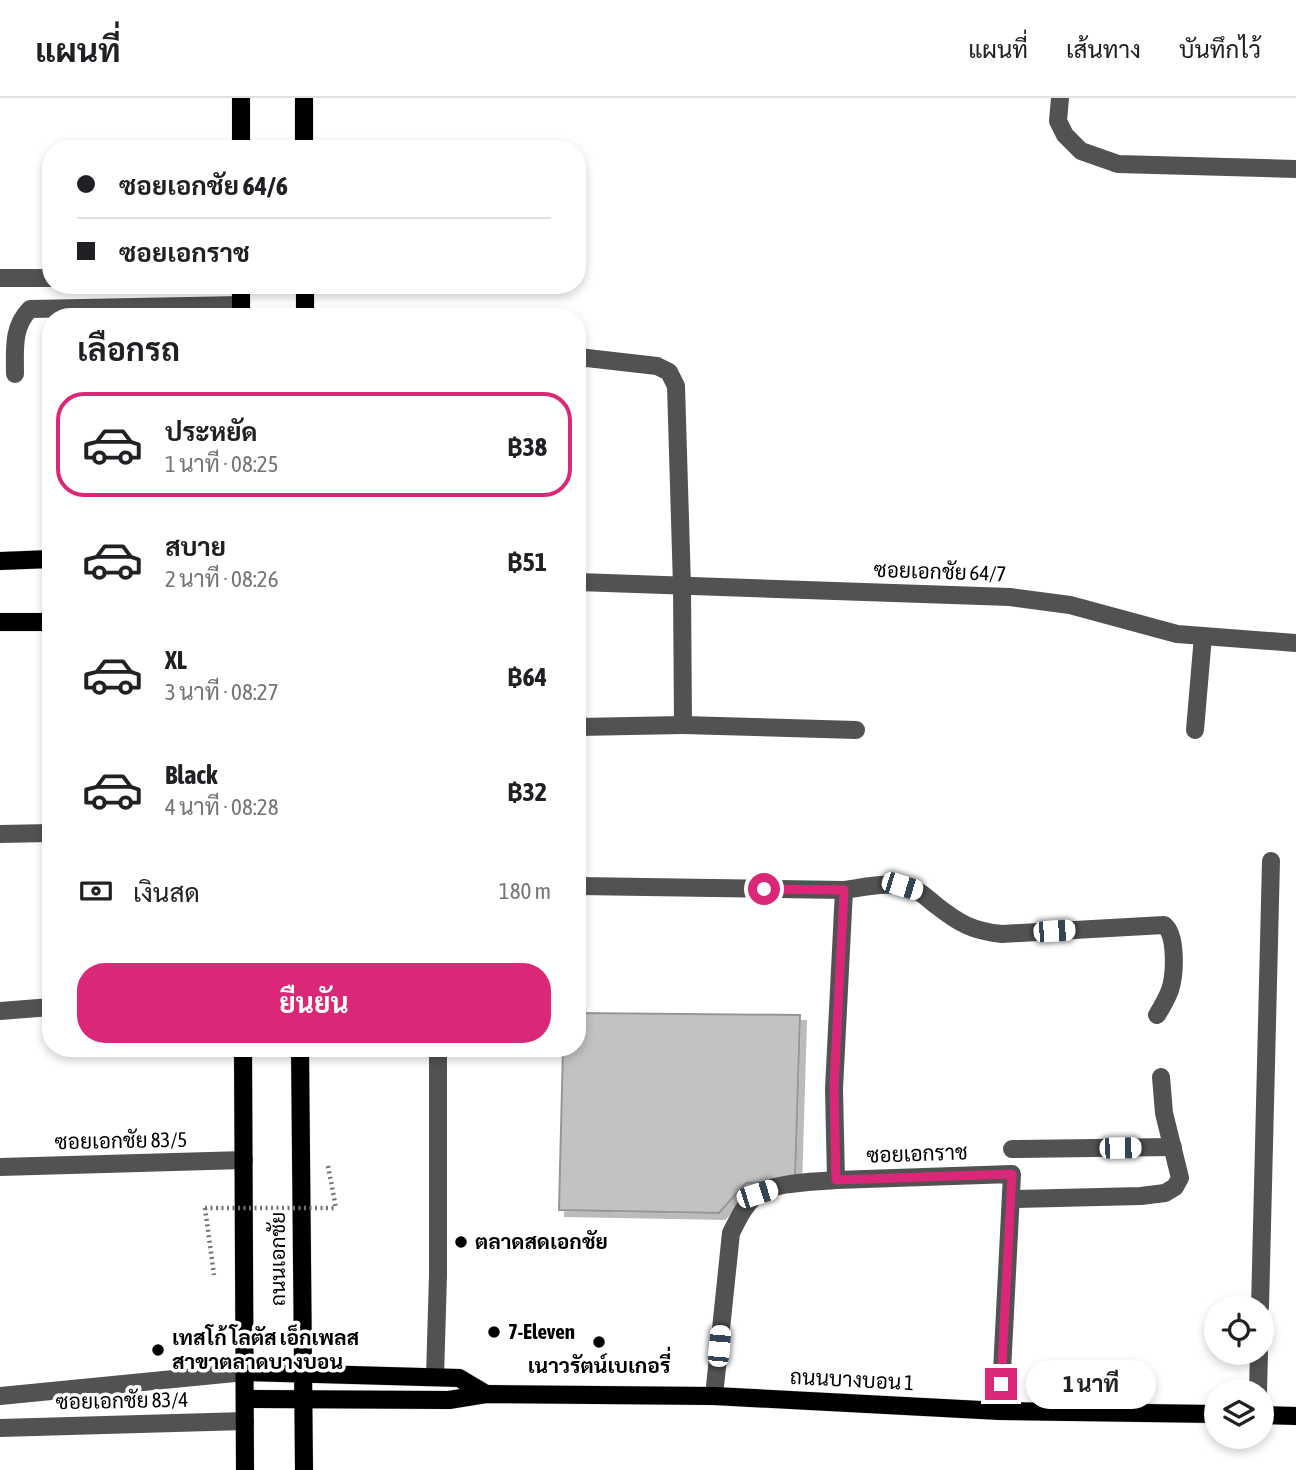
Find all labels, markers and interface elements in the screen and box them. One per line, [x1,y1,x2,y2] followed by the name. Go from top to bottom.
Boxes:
[35,31,121,69] text: แผนที่
[968,36,1028,63] text: แผนที่
[1066,36,1141,63] text: เส้นทาง
[1179,36,1261,63] text: บันทึกไว้
[119,171,288,201] text: ซอยเอกชัย 64/6
[119,238,250,268] text: ซอยเอกราช
[77,331,180,368] text: เลือกรถ
[81,413,144,476] icon: car
[165,417,258,447] text: ประหยัด
[507,432,547,462] text: ฿38
[165,451,278,477] text: 1 นาที · 08:25
[81,528,144,591] icon: car
[165,532,226,562] text: สบาย
[507,547,547,577] text: ฿51
[873,557,1007,585] street label: ซอยเอกชัย 64/7
[165,566,278,592] text: 2 นาที · 08:26
[81,643,144,706] icon: car
[165,645,187,675] text: XL
[507,662,547,692] text: ฿64
[165,679,278,705] text: 3 นาที · 08:27
[81,758,144,821] icon: car
[165,760,217,790] text: Black
[507,777,547,807] text: ฿32
[165,794,278,820] text: 4 นาที · 08:28
[879,870,926,902] car
[77,872,115,910] icon: cash
[748,873,780,905] route start
[133,878,200,908] text: เงินสด
[499,878,551,904] text: 180 m
[1033,919,1076,943] car
[77,963,551,1043] button: ยืนยัน
[55,1127,187,1153] street label: ซอยเอกชัย 83/5
[1099,1137,1142,1159] car
[866,1139,968,1167] street label: ซอยเอกราช
[734,1178,781,1210] car
[265,1212,289,1306] street label: ถนนเอกชัย
[475,1229,608,1253] place label: ตลาดสดเอกชัย
[453,1234,469,1250] marker: ตลาดสดเอกชัย
[1204,1295,1274,1449] map controls
[1204,1295,1274,1365] button: locate
[508,1319,575,1343] place label: 7-Eleven
[172,1324,359,1373] place label: เทสโก้ โลตัส เอ็กเพลส สาขาตลาดบางบอน
[486,1324,502,1340] marker: 7-Eleven
[707,1324,732,1368] car
[591,1334,607,1350] marker: เนาวรัตน์เบเกอรี่
[150,1342,166,1358] marker: เทสโก้ โลตัส เอ็กเพลส สาขาตลาดบางบอน
[528,1346,670,1377] place label: เนาวรัตน์เบเกอรี่
[1026,1360,1155,1408] callout: 1 นาที
[789,1364,915,1394] street label: ถนนบางบอน 1
[985,1368,1017,1400] route end
[1063,1371,1119,1397] text: 1 นาที
[1204,1379,1274,1449] button: layers
[56,1387,189,1413] street label: ซอยเอกชัย 83/4

